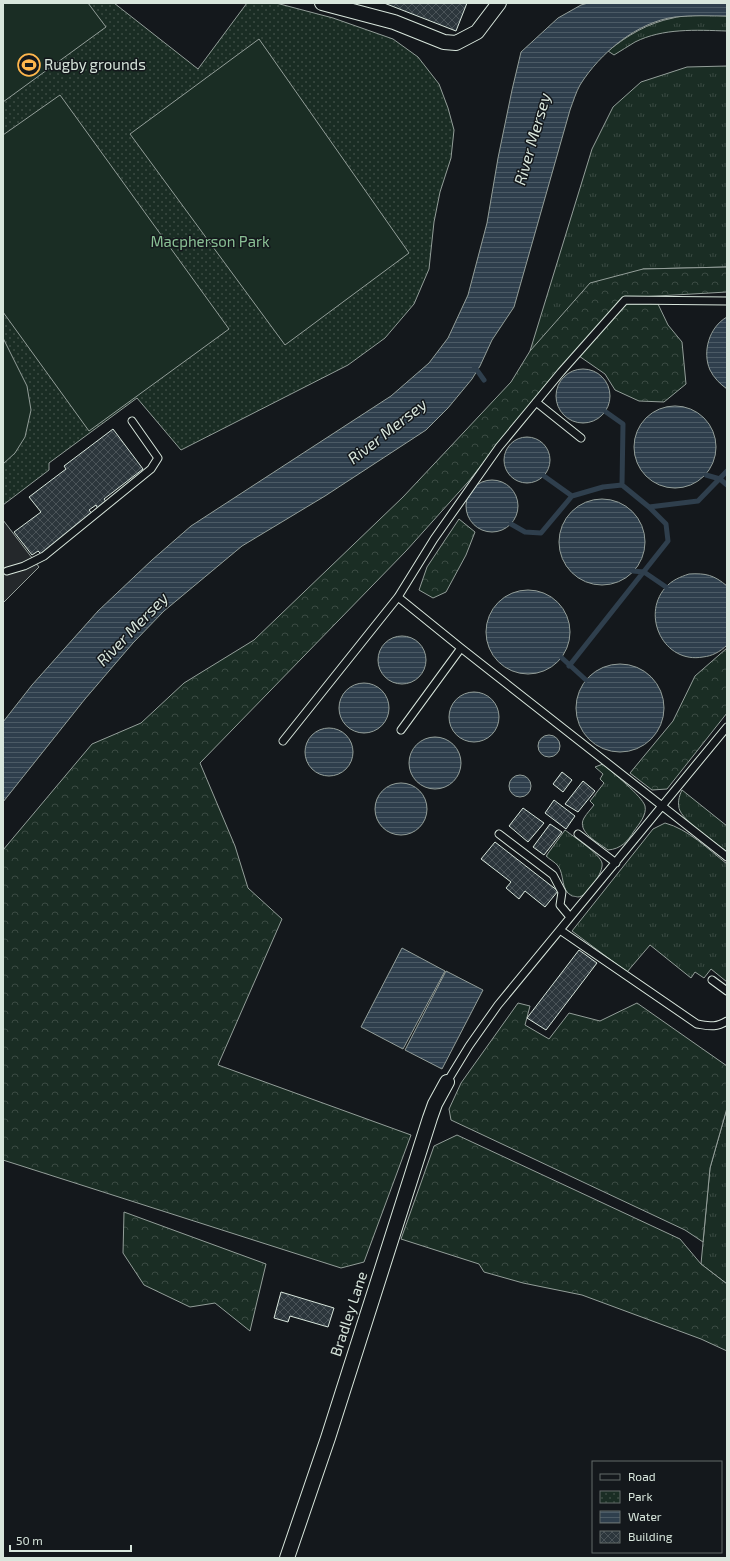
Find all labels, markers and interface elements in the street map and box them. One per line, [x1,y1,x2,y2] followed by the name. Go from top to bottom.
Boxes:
[16,52,42,78] sports icon: Rugby grounds
[44,55,146,73] place label: Rugby grounds
[509,90,555,187] water label: River Mersey
[150,232,270,250] park label: Macpherson Park
[343,394,431,468] water label: River Mersey
[92,588,172,670] water label: River Mersey
[326,1269,370,1358] street label: Bradley Lane
[592,1461,722,1553] legend
[628,1469,656,1483] text: Road
[628,1489,653,1503] text: Park
[628,1509,662,1523] text: Water
[10,1527,131,1553] scale bar
[628,1529,673,1543] text: Building
[16,1533,43,1547] text: 50 m

